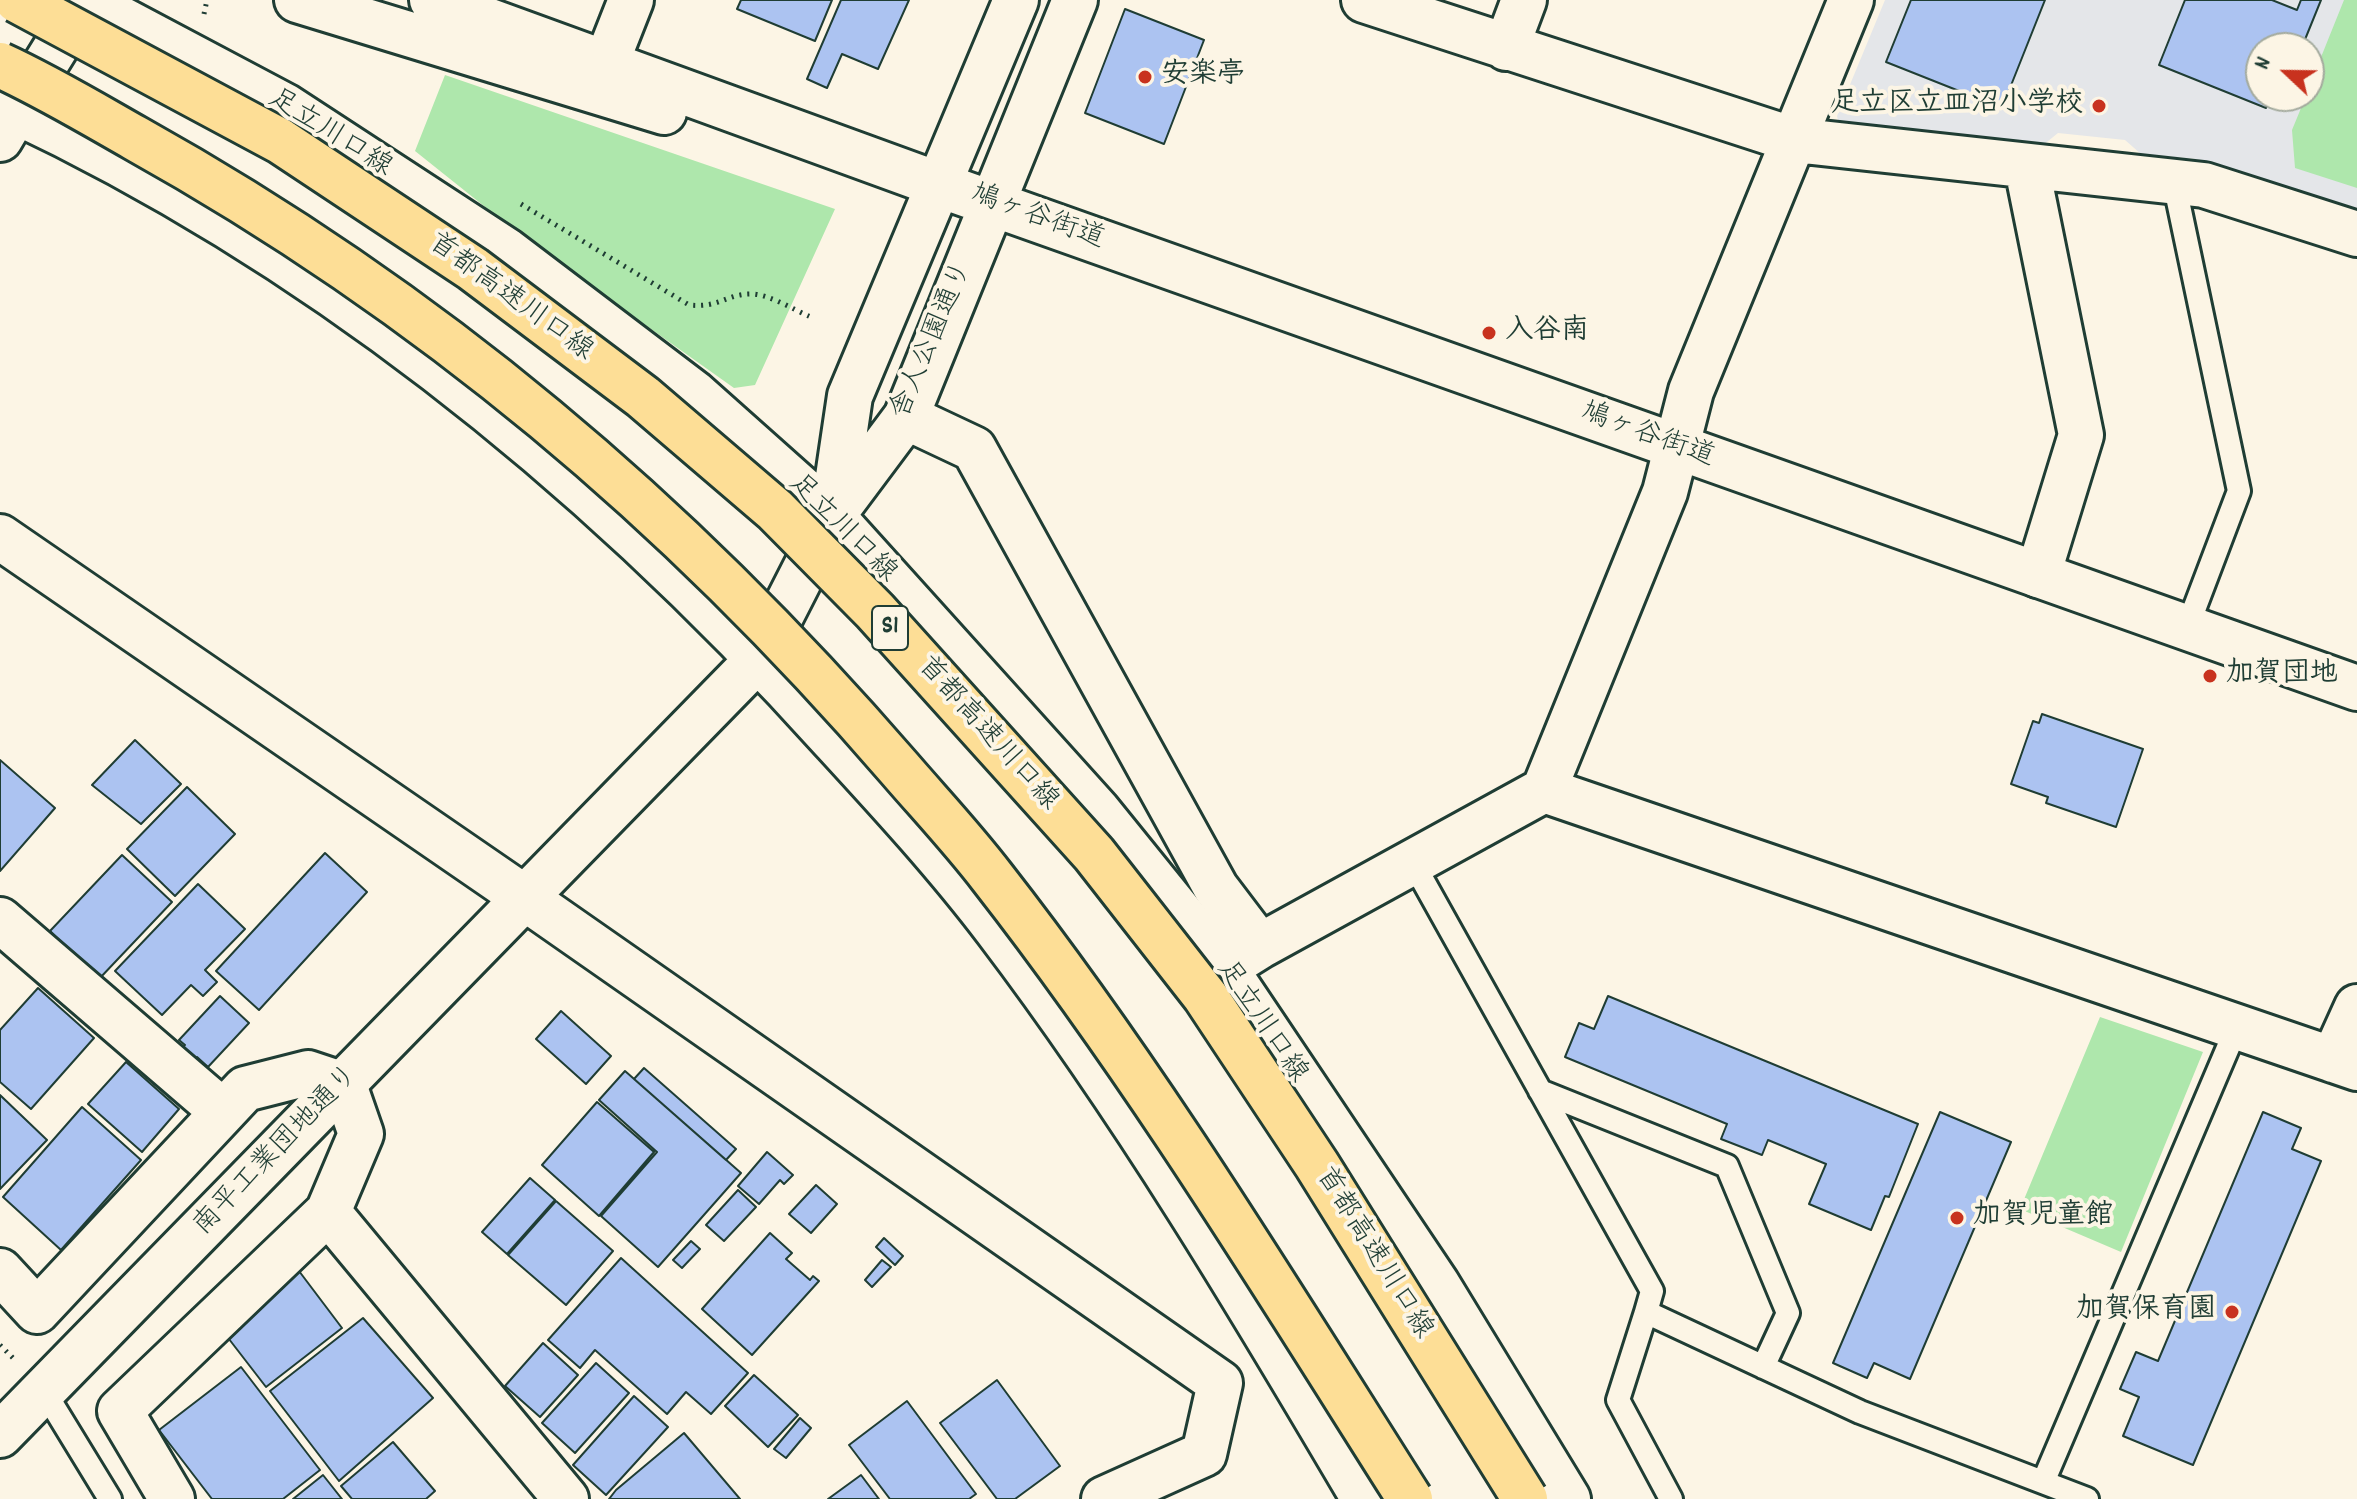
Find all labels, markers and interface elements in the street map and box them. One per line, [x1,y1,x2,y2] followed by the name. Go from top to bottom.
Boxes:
[2245,32,2325,112] north arrow
[2248,53,2281,74] text: N
[1161,60,1245,94] place label: 安楽亭
[1136,68,1154,86] marker: 安楽亭
[261,84,397,186] street label: 足立川口線
[1831,89,2083,123] place label: 足立区立皿沼小学校
[2090,97,2108,115] marker: 足立区立皿沼小学校
[965,179,1109,259] street label: 鳩ヶ谷街道
[420,228,598,370] street label: 首都高速川口線
[886,257,982,425] street label: 舎人公園通り
[1505,316,1589,350] place label: 入谷南
[1480,324,1498,342] marker: 入谷南
[1575,397,1719,477] street label: 鳩ヶ谷街道
[780,469,902,591] street label: 足立川口線
[872,606,908,650] road number: S1
[908,651,1064,819] street label: 首都高速川口線
[2226,659,2338,693] place label: 加賀団地
[2201,667,2219,685] marker: 加賀団地
[1207,956,1313,1090] street label: 足立川口線
[188,1060,368,1244] street label: 南平工業団地通り
[1306,1162,1438,1346] street label: 首都高速川口線
[1973,1201,2113,1235] place label: 加賀児童館
[1948,1209,1966,1227] marker: 加賀児童館
[2076,1295,2216,1329] place label: 加賀保育園
[2223,1303,2241,1321] marker: 加賀保育園

